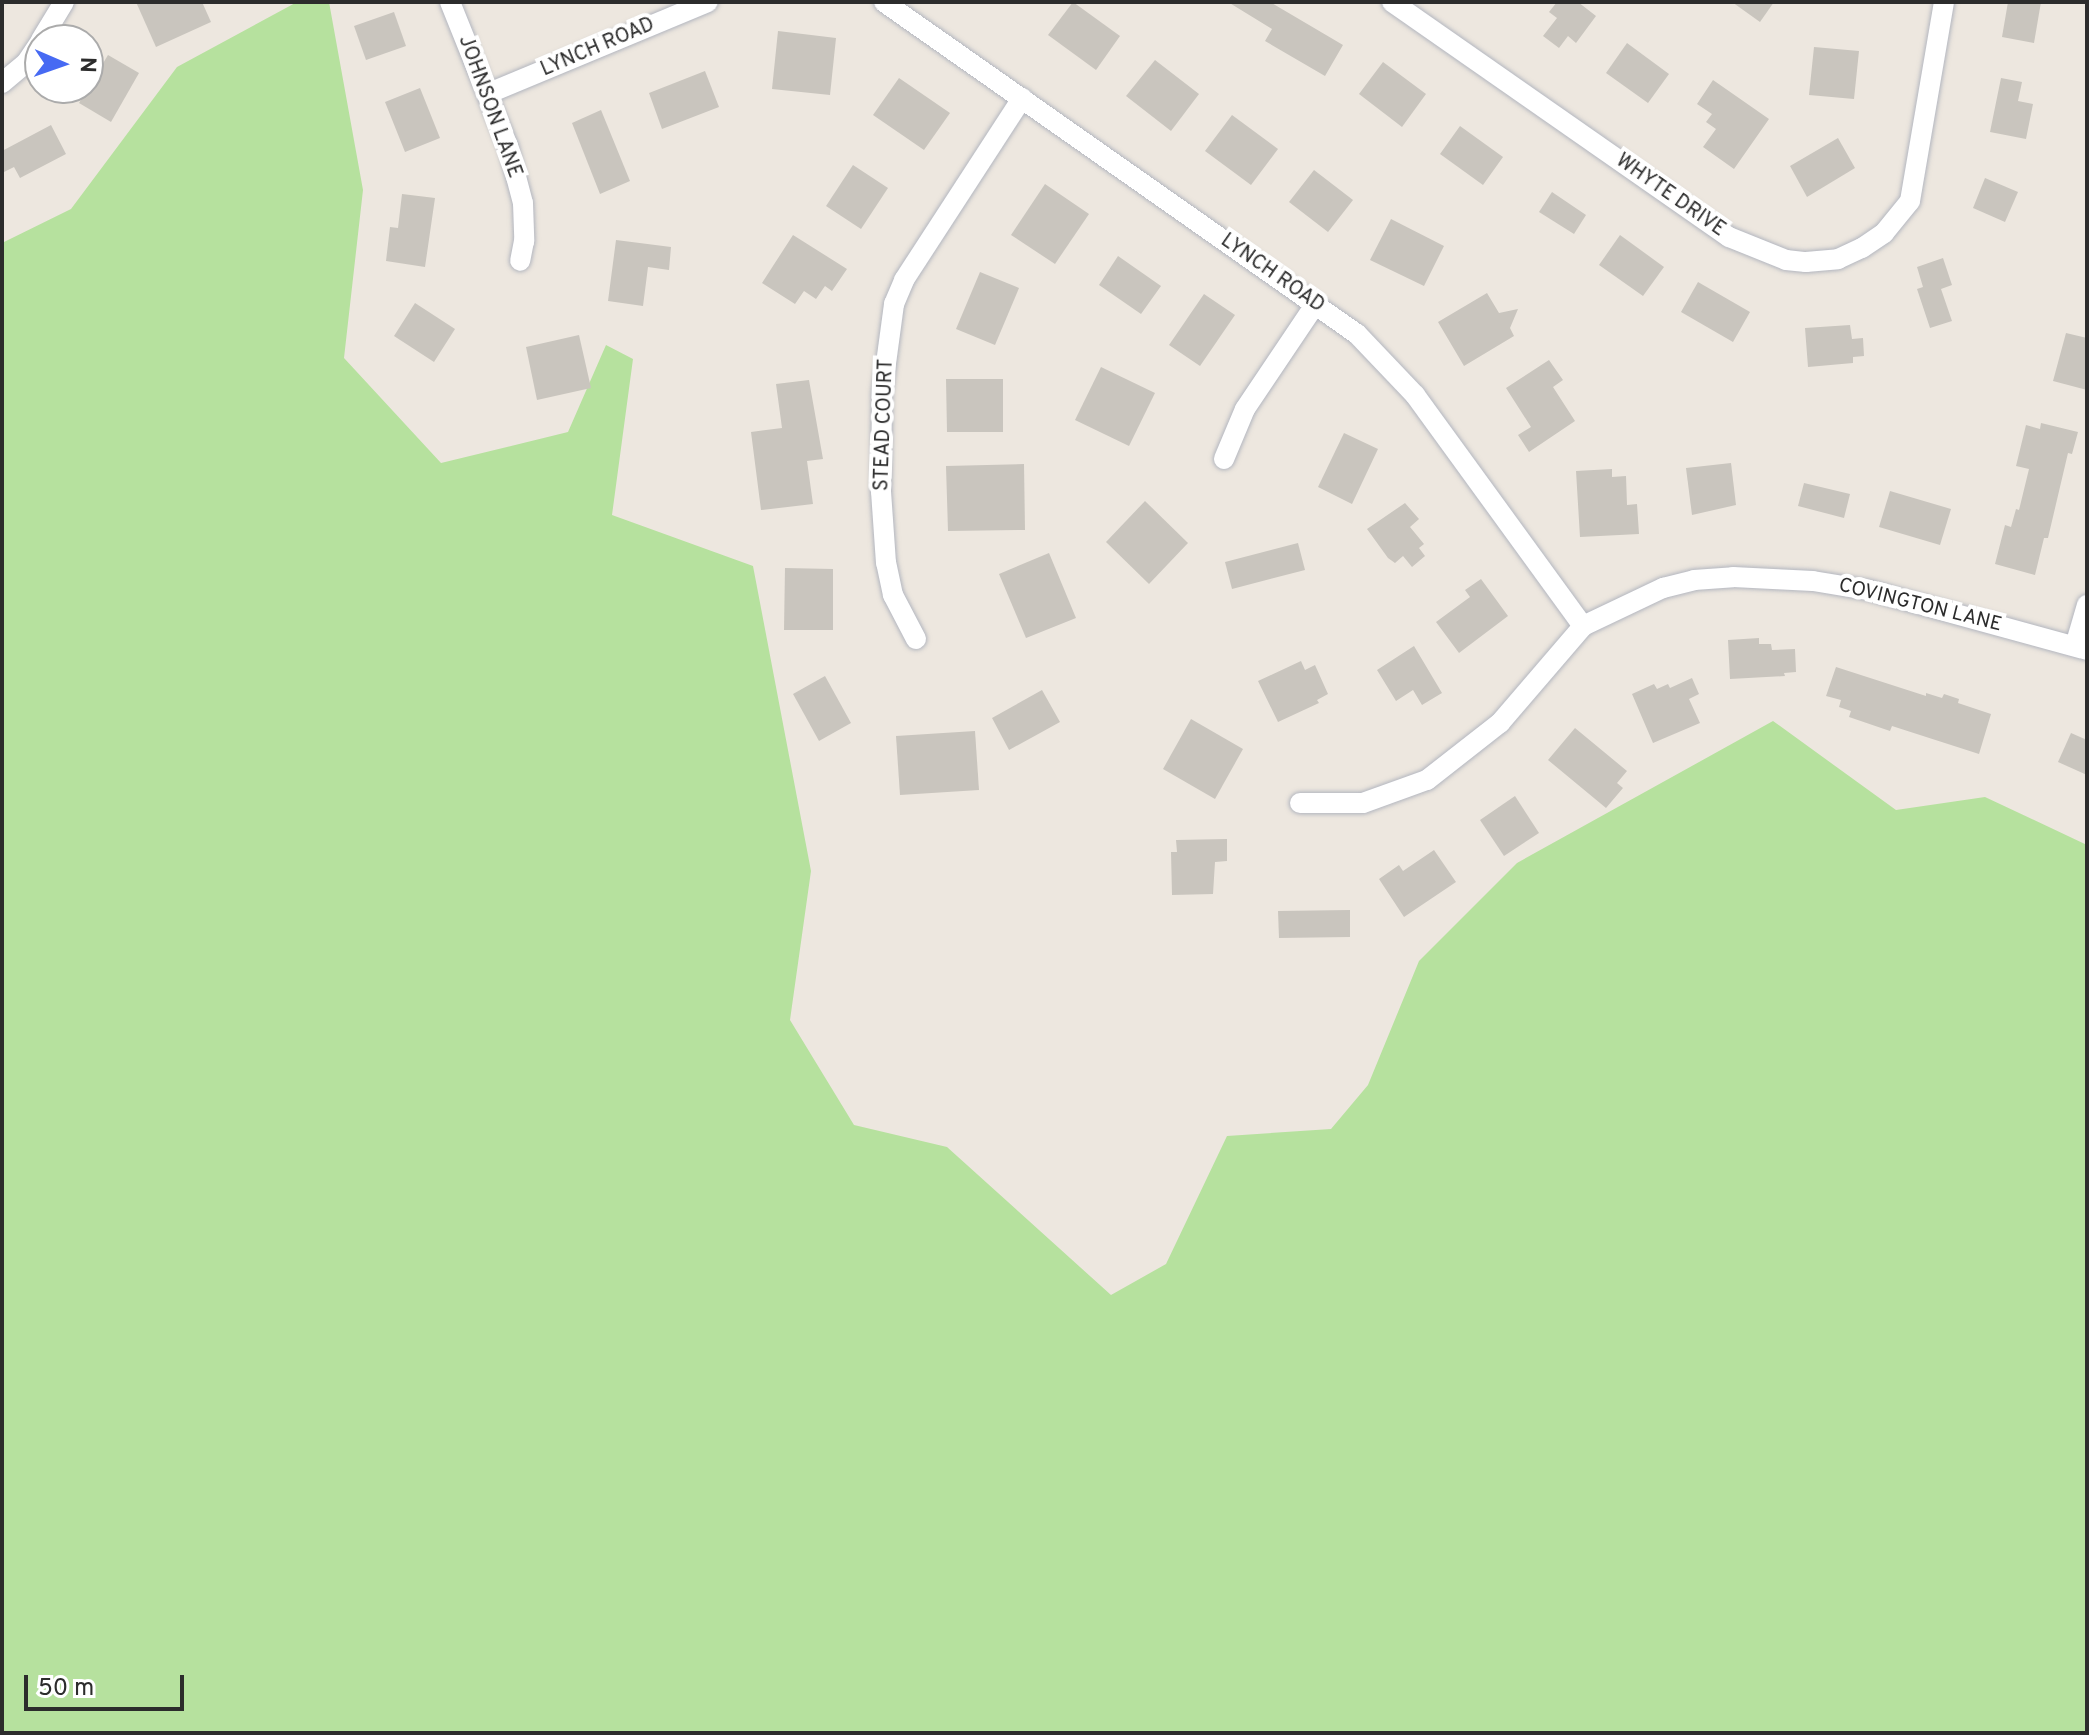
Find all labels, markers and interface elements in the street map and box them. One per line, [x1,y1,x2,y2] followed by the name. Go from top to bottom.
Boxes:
[538,13,658,83] street label: LYNCH ROAD
[24,24,104,104] north arrow
[452,33,526,181] street label: JOHNSON LANE
[73,56,100,73] text: N
[1611,149,1729,243] street label: WHYTE DRIVE
[1215,229,1329,319] street label: LYNCH ROAD
[871,358,899,492] street label: STEAD COURT
[1836,574,2004,638] street label: COVINGTON LANE
[28,1659,188,1709] scale bar
[38,1674,94,1704] text: 50 m

